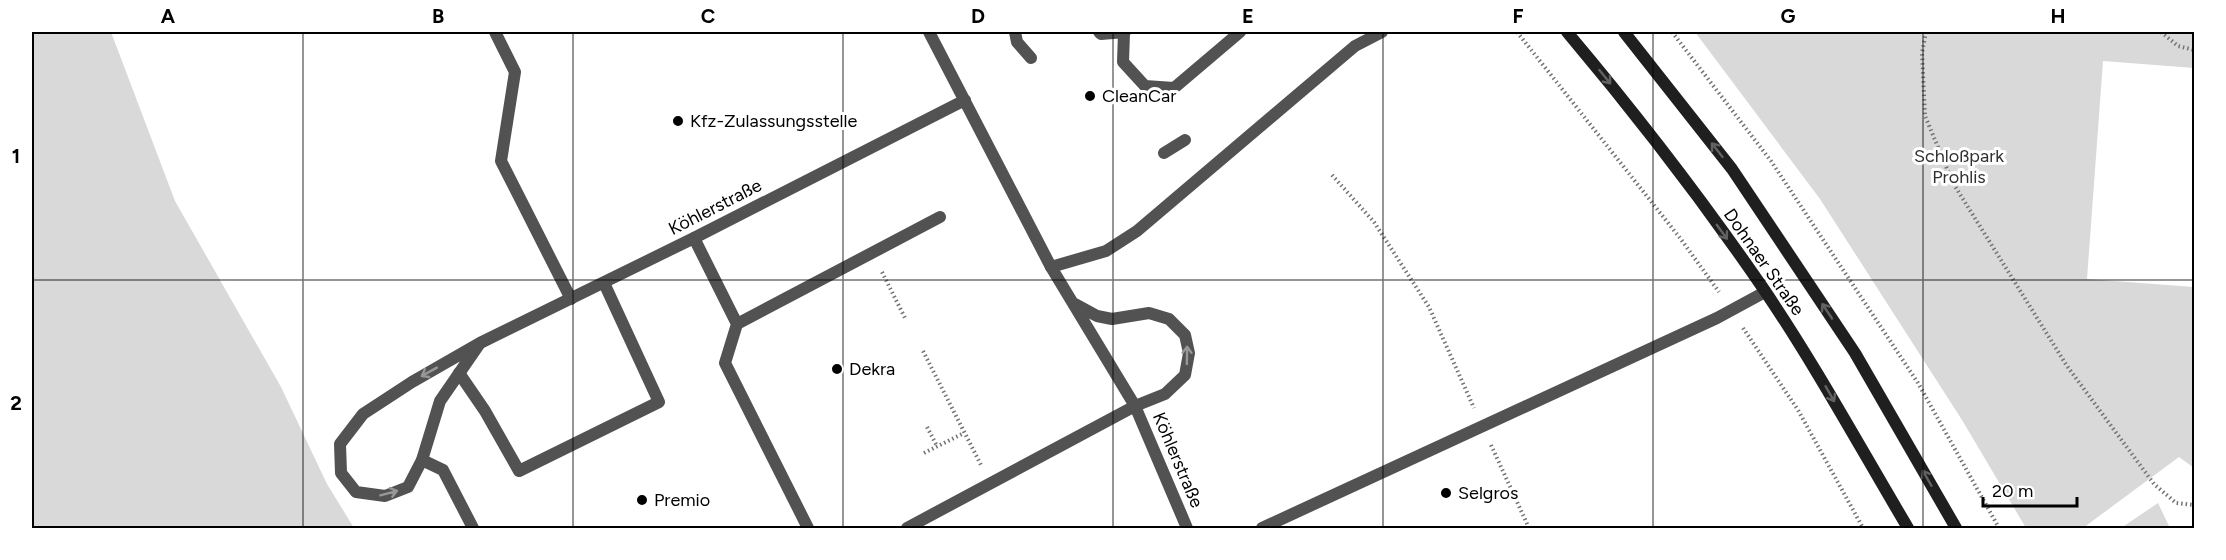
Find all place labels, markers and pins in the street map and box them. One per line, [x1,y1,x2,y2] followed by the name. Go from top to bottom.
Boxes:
[1102,85,1176,107] place label: CleanCar
[1083,89,1097,103] marker: CleanCar
[690,110,857,132] place label: Kfz-Zulassungsstelle
[671,114,685,128] marker: Kfz-Zulassungsstelle
[849,358,895,380] place label: Dekra
[830,362,844,376] marker: Dekra
[1458,482,1518,504] place label: Selgros
[1439,486,1453,500] marker: Selgros
[654,489,710,511] place label: Premio
[635,493,649,507] marker: Premio

